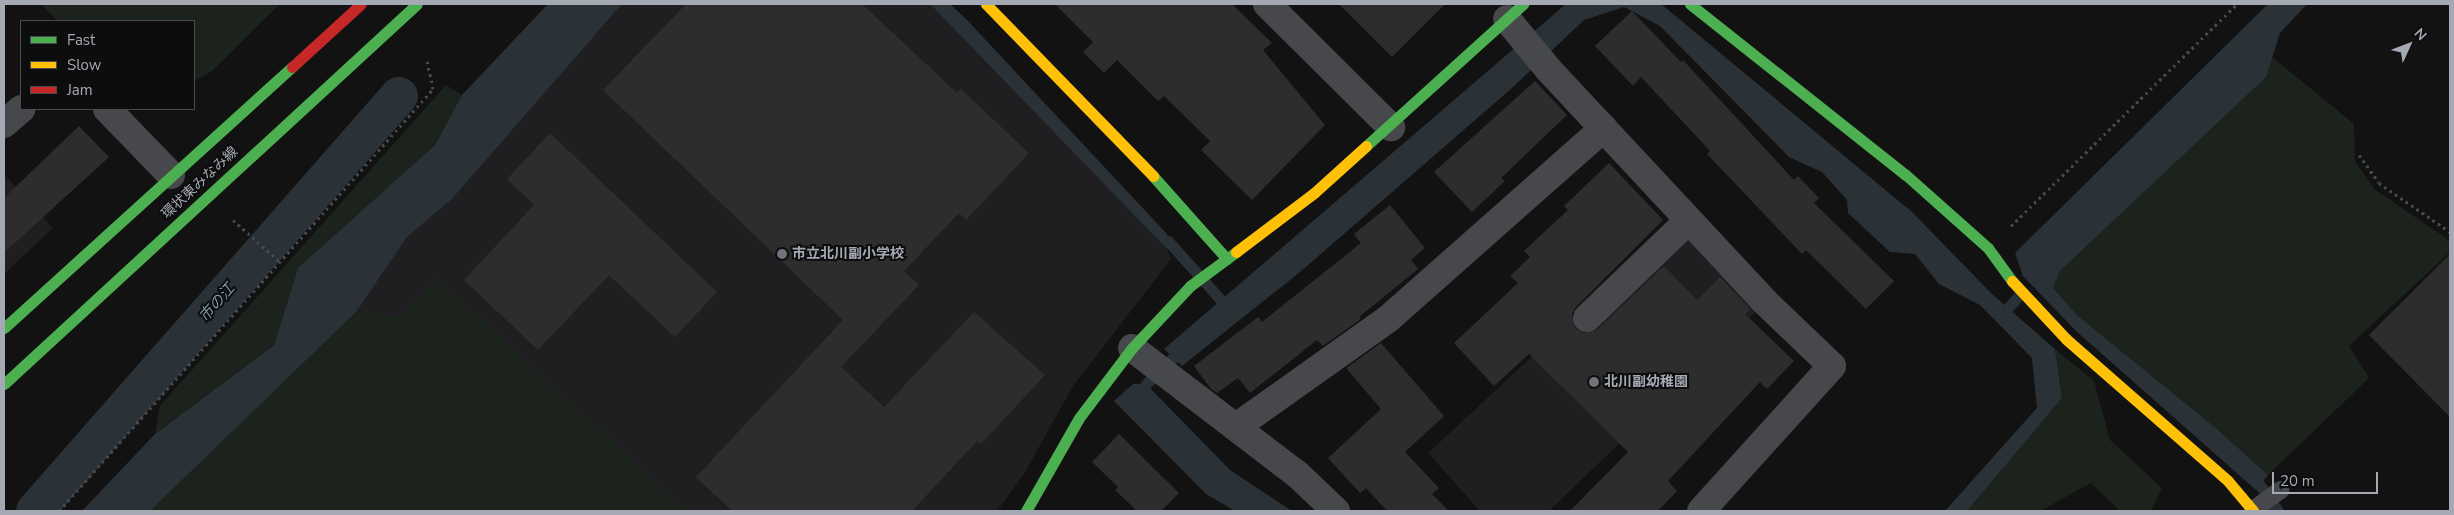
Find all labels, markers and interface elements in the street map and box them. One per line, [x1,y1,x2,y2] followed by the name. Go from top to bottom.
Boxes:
[20,20,195,110] legend
[2384,20,2434,70] north arrow
[2410,24,2431,45] text: N
[67,30,95,50] text: Fast
[67,55,101,75] text: Slow
[67,80,93,100] text: Jam
[158,143,242,223] street label: 環状東みなみ線
[792,246,904,262] place label: 市立北川副小学校
[776,248,788,260] marker: 市立北川副小学校
[195,280,239,326] water label: 市の江
[1604,374,1688,390] place label: 北川副幼稚園
[1588,376,1600,388] marker: 北川副幼稚園
[2274,462,2380,494] scale bar
[2280,471,2315,491] text: 20 m

